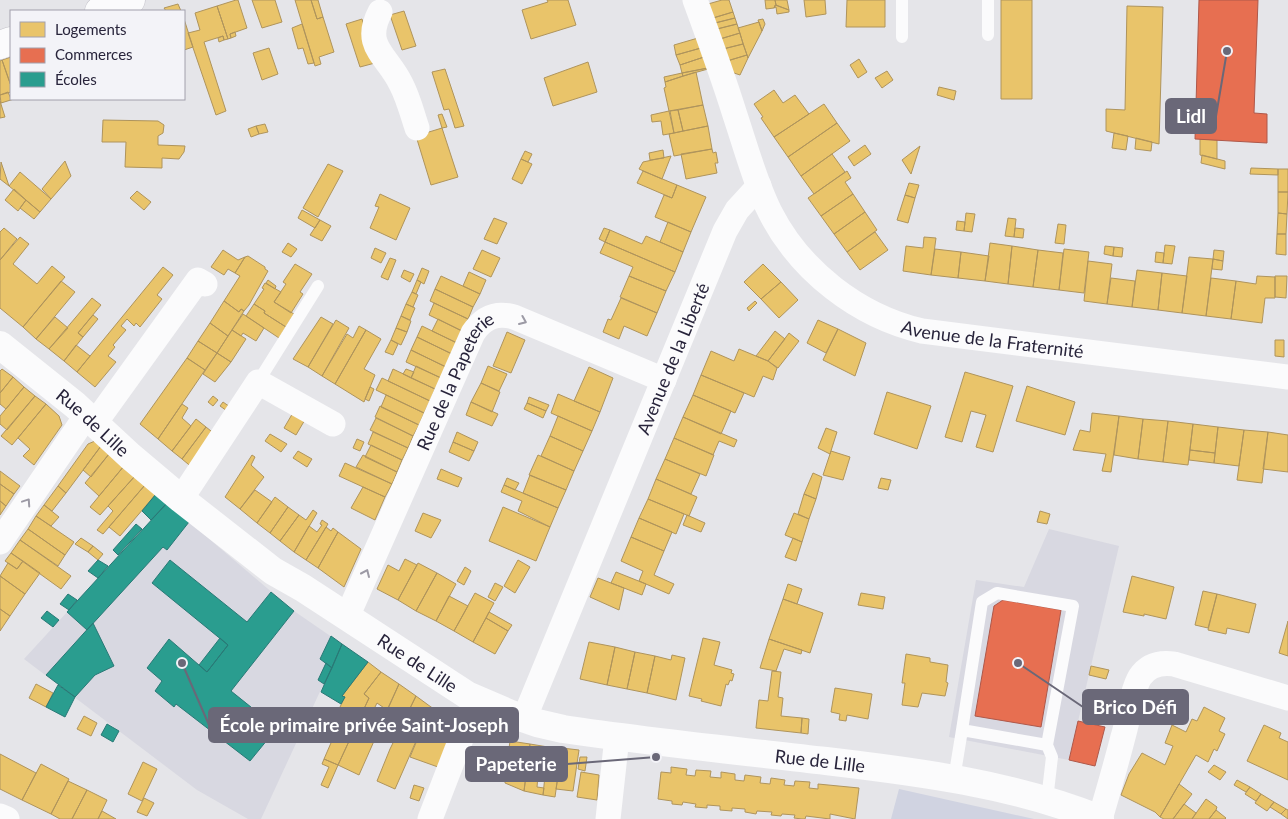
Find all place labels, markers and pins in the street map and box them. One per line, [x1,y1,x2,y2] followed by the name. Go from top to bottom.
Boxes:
[1166,99,1216,133] callout: Lidl
[1083,690,1188,724] callout: Brico Défi
[209,708,518,742] callout: École primaire privée Saint-Joseph
[466,747,567,781] callout: Papeterie

